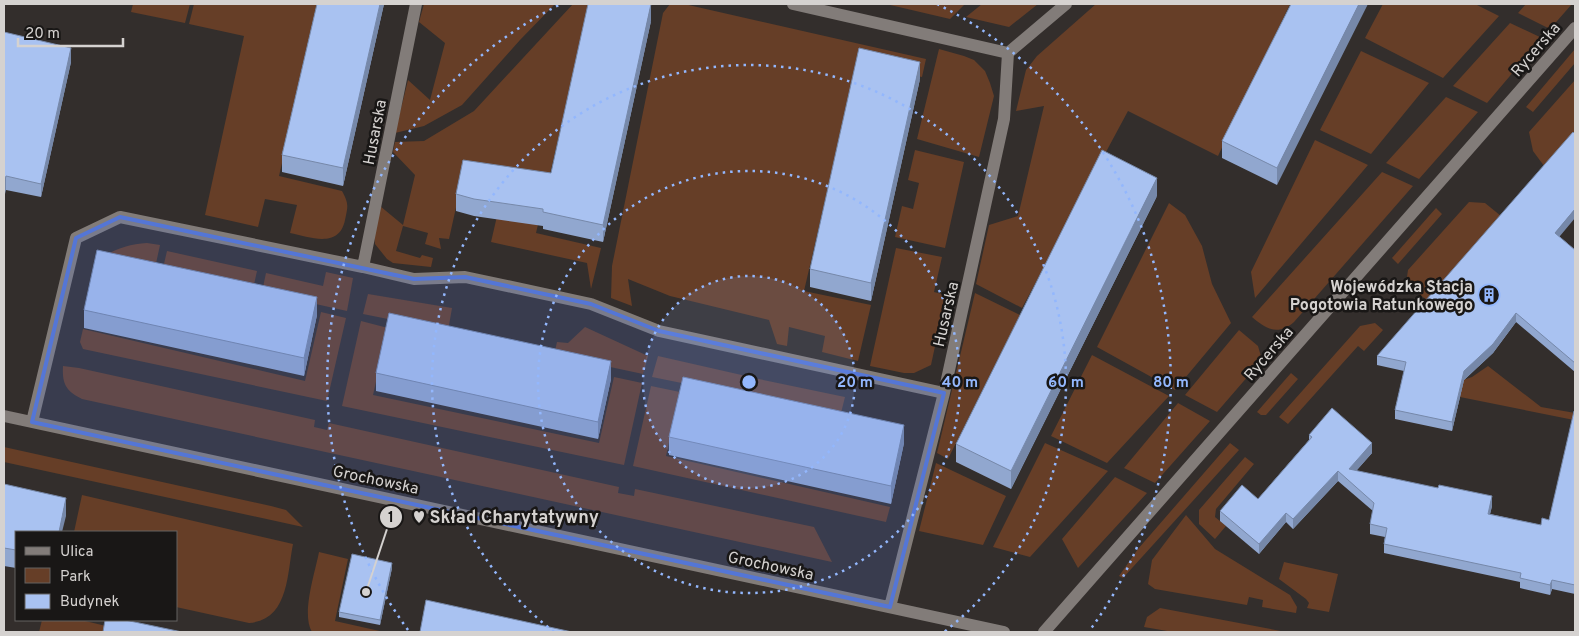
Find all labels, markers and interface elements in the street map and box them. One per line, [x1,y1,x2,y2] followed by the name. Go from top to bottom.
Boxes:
[18,15,122,47] scale bar
[1507,19,1566,82] street label: Rycerska
[25,25,60,44] text: 20 m
[360,98,392,167] street label: Husarska
[1290,278,1473,316] place label: Wojewódzka Stacja Pogotowia Ratunkowego
[930,280,964,349] street label: Husarska
[1477,283,1501,307] building icon: Wojewódzka Stacja Pogotowia Ratunkowego
[1240,323,1299,386] street label: Rycerska
[740,373,758,391] centre of rings
[837,374,873,393] text: 20 m
[942,374,978,393] text: 40 m
[1048,374,1084,393] text: 60 m
[1153,374,1189,393] text: 80 m
[331,462,420,500] street label: Grochowska
[378,500,609,533] callout: ♥ Skład Charytatywny
[413,507,599,530] text: ♥ Skład Charytatywny
[388,509,394,528] text: 1
[15,531,178,621] legend
[60,543,93,562] text: Ulica
[726,548,815,586] street label: Grochowska
[60,568,91,587] text: Park
[60,593,119,612] text: Budynek

